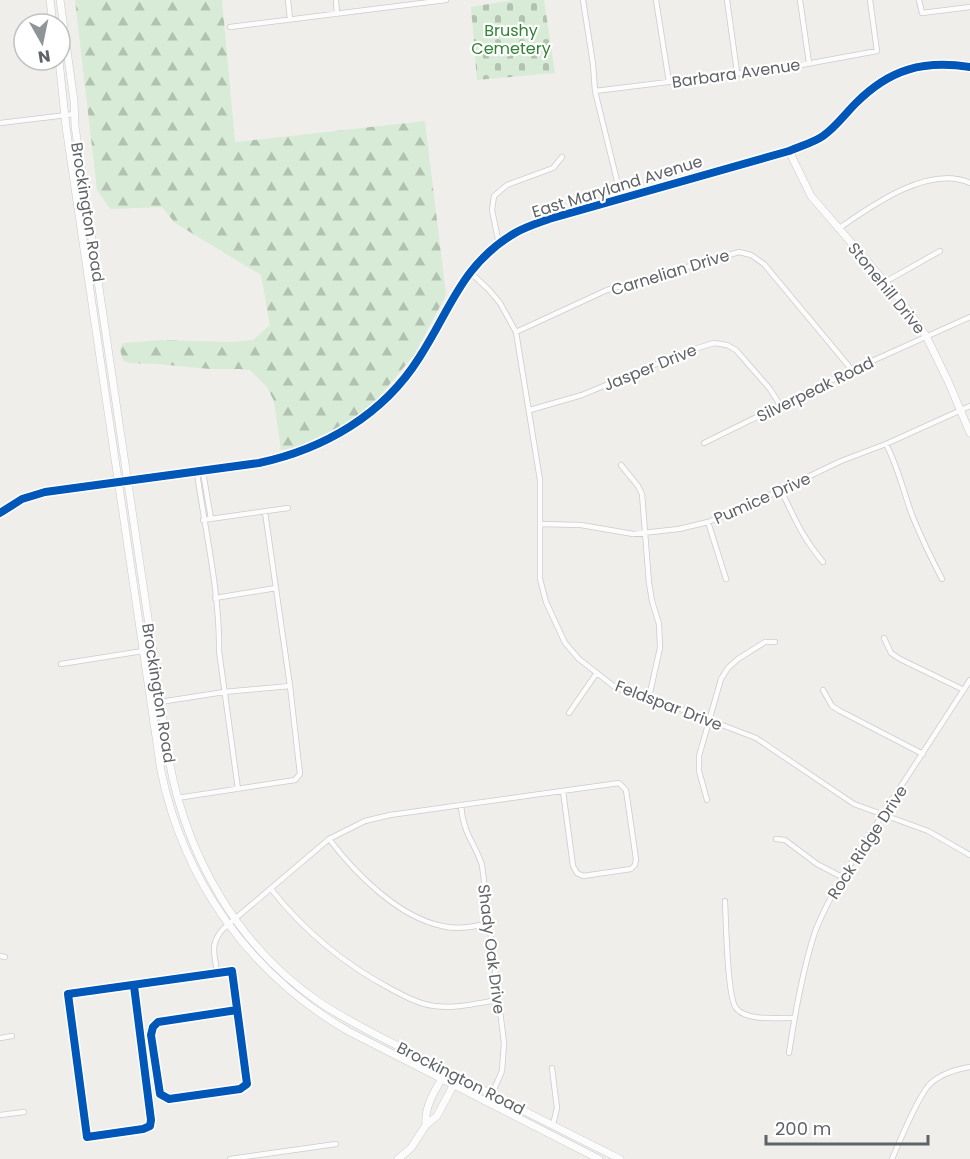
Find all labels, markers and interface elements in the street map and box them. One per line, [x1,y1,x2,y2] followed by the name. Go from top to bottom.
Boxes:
[12,12,72,72] north arrow
[471,19,551,60] park label: Brushy Cemetery
[37,44,52,69] text: N
[670,53,802,94] street label: Barbara Avenue
[65,141,110,284] street label: Brockington Road
[529,150,705,223] street label: East Maryland Avenue
[842,238,931,339] street label: Stonehill Drive
[608,244,732,301] street label: Carnelian Drive
[600,338,700,397] street label: Jasper Drive
[753,351,878,428] street label: Silverpeak Road
[710,467,814,530] street label: Pumice Drive
[136,622,181,765] street label: Brockington Road
[612,674,726,736] street label: Feldspar Drive
[822,781,913,904] street label: Rock Ridge Drive
[472,883,511,1015] street label: Shady Oak Drive
[393,1036,529,1121] street label: Brockington Road
[766,1108,928,1146] scale bar
[775,1116,831,1141] text: 200 m

